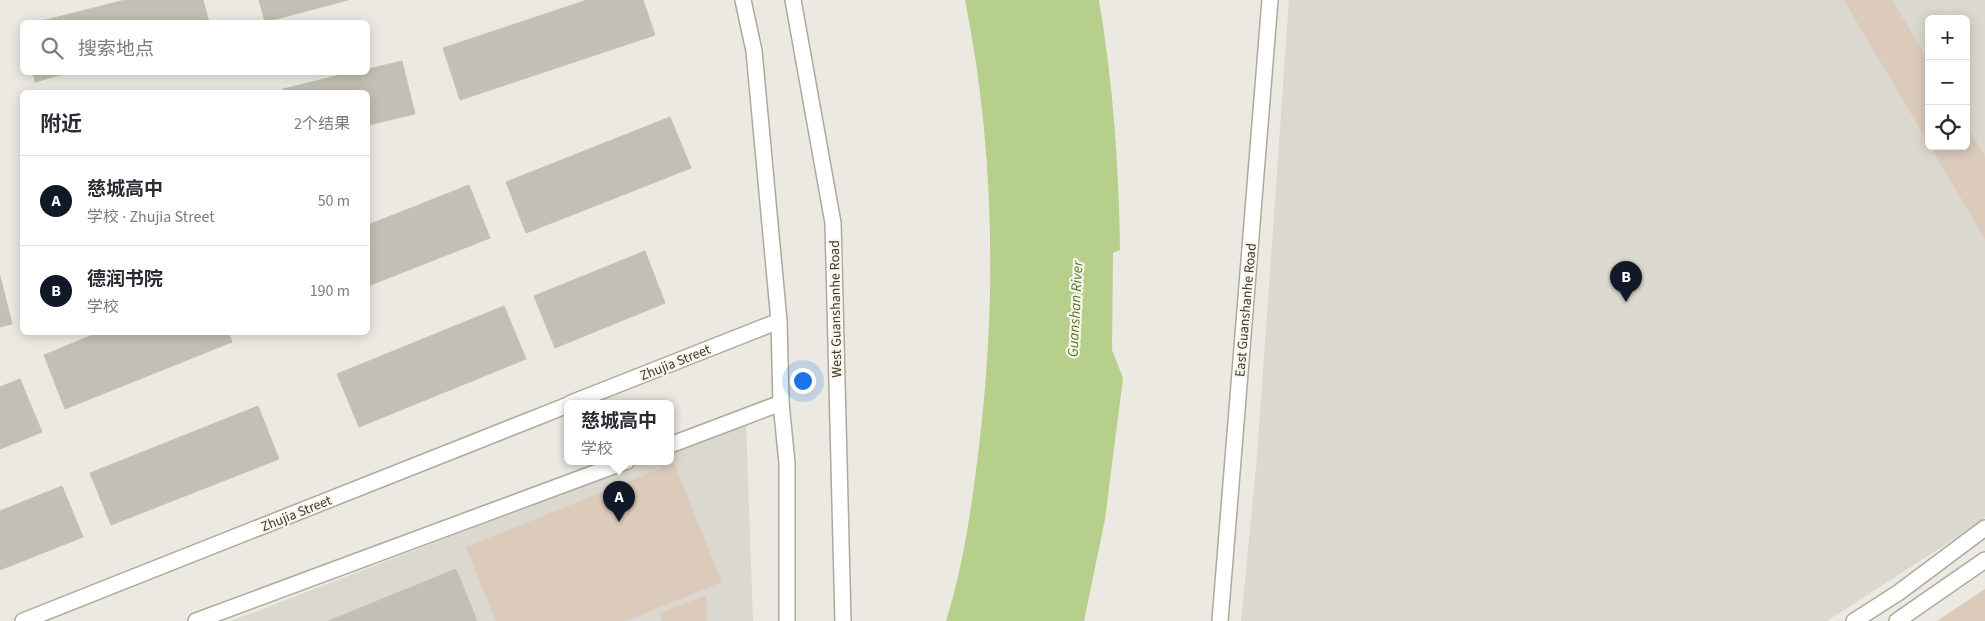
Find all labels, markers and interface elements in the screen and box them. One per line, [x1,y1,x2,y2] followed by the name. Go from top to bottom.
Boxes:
[1925,15,1970,150] map controls
[1925,15,1970,60] button: +
[20,20,370,75] search box
[38,34,66,62] icon: search
[78,36,154,63] text: 搜索地点
[1925,60,1970,105] button: −
[1925,105,1970,150] button: locate
[40,109,82,139] text: 附近
[294,113,350,135] text: 2个结果
[87,176,163,203] text: 慈城高中
[51,190,61,212] text: A
[318,190,350,212] text: 50 m
[87,206,215,228] text: 学校 · Zhujia Street
[825,240,847,378] street label: West Guanshanhe Road
[1230,242,1262,378] street label: East Guanshanhe Road
[1062,260,1089,358] water label: Guanshan River
[1610,261,1642,302] pin: B
[87,266,163,293] text: 德润书院
[51,280,61,302] text: B
[310,280,350,302] text: 190 m
[87,296,119,318] text: 学校
[637,340,714,386] street label: Zhujia Street
[790,368,816,394] your location
[564,400,674,465] popup
[581,408,657,435] text: 慈城高中
[581,438,613,460] text: 学校
[603,481,635,522] pin: A
[258,491,335,537] street label: Zhujia Street

